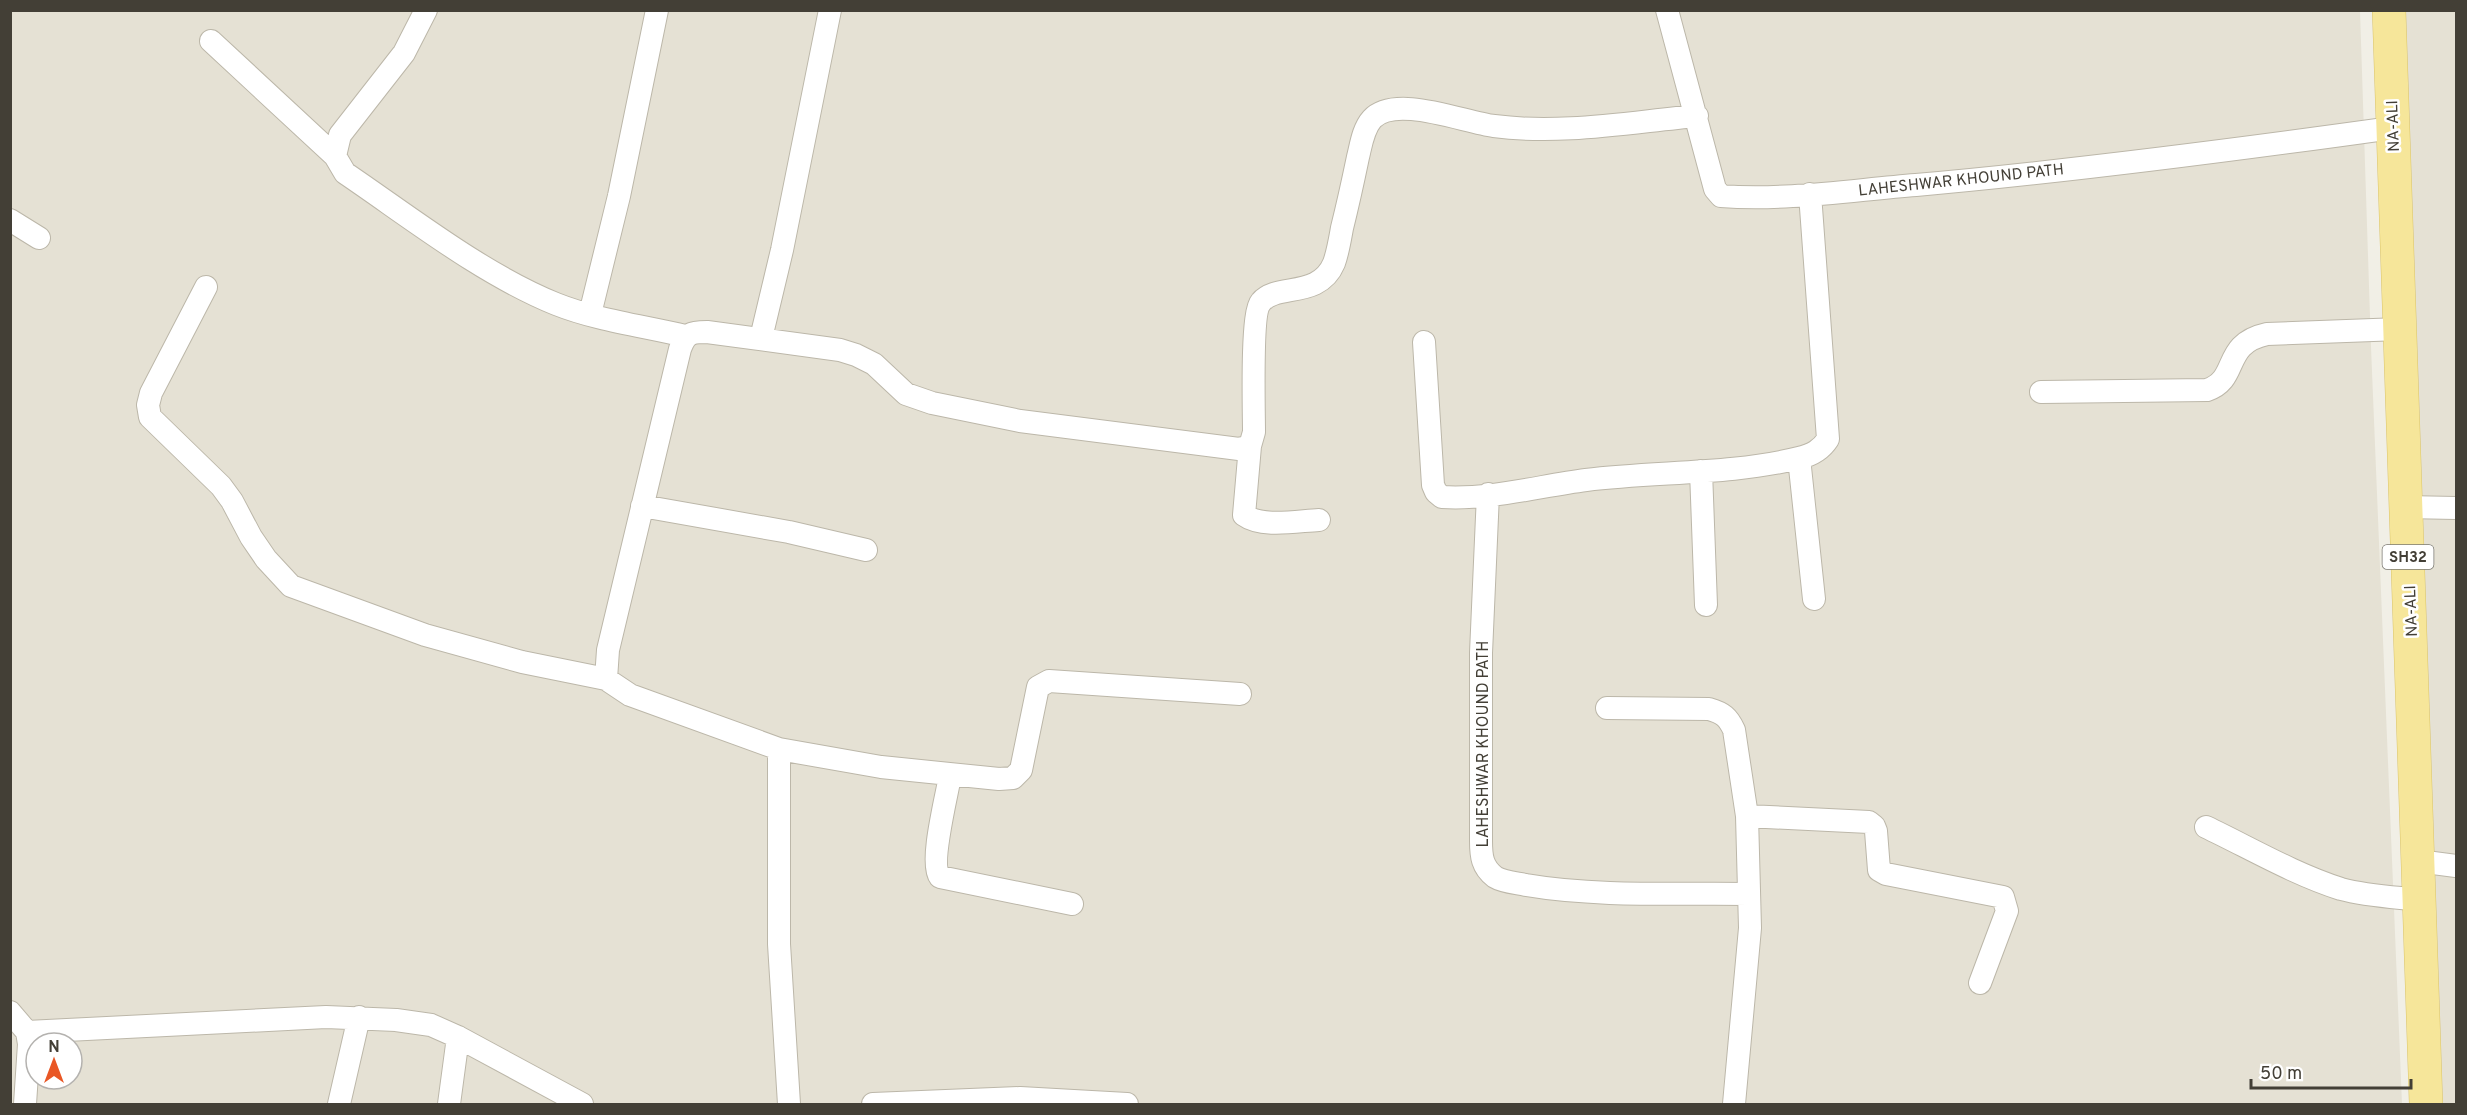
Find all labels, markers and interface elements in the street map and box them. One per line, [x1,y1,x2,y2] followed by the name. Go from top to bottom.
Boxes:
[2383,100,2405,152] street label: NA-ALI
[1857,160,2065,202] street label: LAHESHWAR KHOUND PATH
[2382,545,2434,569] road number: SH32
[2401,585,2423,637] street label: NA-ALI
[1474,641,1494,847] street label: LAHESHWAR KHOUND PATH
[24,1031,84,1091] north arrow
[48,1038,60,1058] text: N
[2251,1052,2412,1090] scale bar
[2260,1063,2302,1086] text: 50 m

